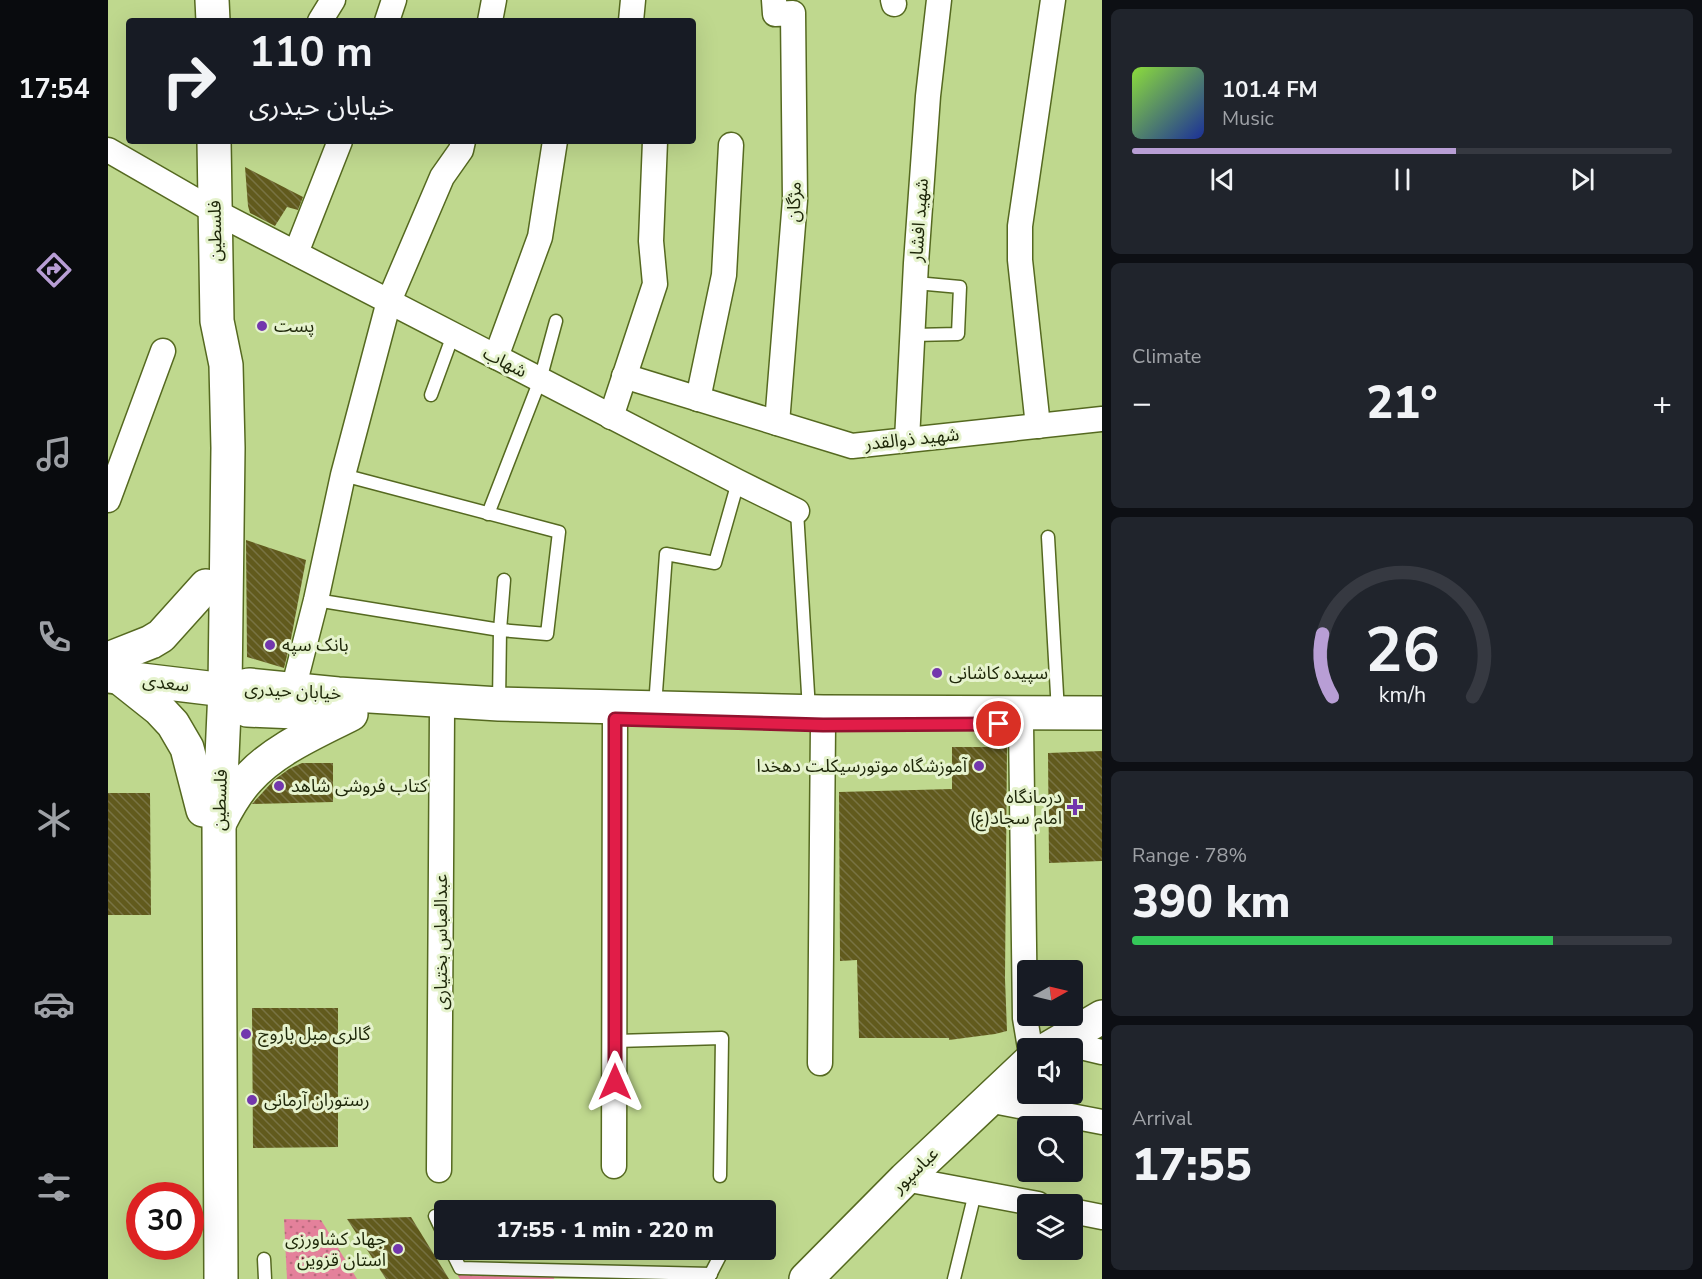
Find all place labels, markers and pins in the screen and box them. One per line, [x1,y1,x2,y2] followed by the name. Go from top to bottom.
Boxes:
[274,314,314,338] place label: پست
[255,319,269,333] marker: پست
[282,633,349,657] place label: بانک سپه
[263,638,277,652] marker: بانک سپه
[949,661,1048,685] place label: سپیده کاشانی
[930,666,944,680] marker: سپیده کاشانی
[973,698,1024,749] pin
[757,754,968,778] place label: آموزشگاه موتورسیکلت دهخدا
[972,759,986,773] marker: آموزشگاه موتورسیکلت دهخدا
[291,774,428,798] place label: کتاب فروشی شاهد
[272,779,286,793] marker: کتاب فروشی شاهد
[970,785,1062,832] place label: درمانگاه امام سجاد(ع)
[1066,798,1084,816] marker: درمانگاه امام سجاد(ع)
[258,1022,371,1047] place label: گالری مبل باروج
[239,1027,253,1041] marker: گالری مبل باروج
[264,1088,370,1112] place label: رستوران آرمانی
[245,1093,259,1107] marker: رستوران آرمانی
[285,1227,386,1272] place label: جهاد کشاورزی استان قزوین
[391,1242,405,1256] marker: جهاد کشاورزی استان قزوین

